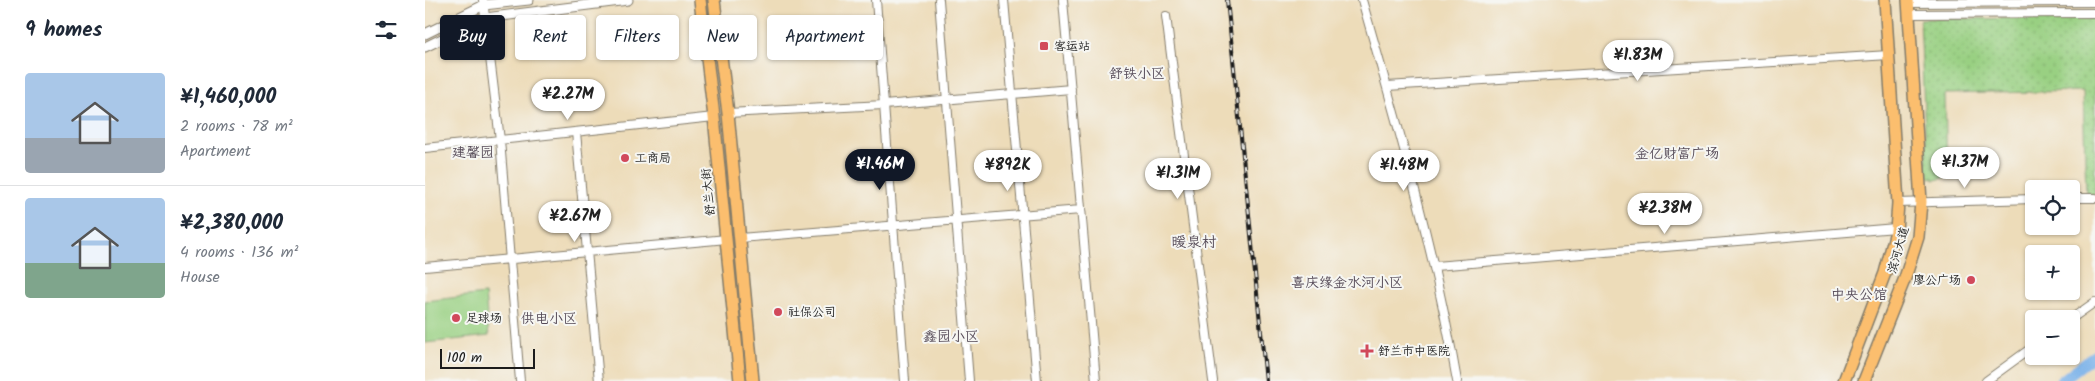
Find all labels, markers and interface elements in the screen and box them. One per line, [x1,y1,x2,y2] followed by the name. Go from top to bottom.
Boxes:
[25,14,102,47] text: 9 homes
[440,15,505,60] chip: Buy
[515,15,586,60] chip: Rent
[596,15,679,60] chip: Filters
[689,15,757,60] chip: New
[767,15,883,60] chip: Apartment
[372,16,400,44] icon: filters
[1054,37,1090,56] place label: 客运站
[1597,39,1679,82] pin: ¥1.83M
[1038,40,1050,52] marker: 客运站
[1614,43,1662,68] text: ¥1.83M
[1109,63,1165,85] district label: 舒铁小区
[527,78,609,121] pin: ¥2.27M
[180,81,276,114] text: ¥1,460,000
[542,82,594,107] text: ¥2.27M
[65,93,125,153] icon: home
[180,114,293,139] text: 2 rooms · 78 m²
[180,139,251,164] text: Apartment
[452,142,494,164] district label: 建馨园
[1635,143,1719,165] district label: 金亿财富广场
[1924,146,2006,189] pin: ¥1.37M
[839,148,921,191] pin: ¥1.46M
[635,149,671,168] place label: 工商局
[973,150,1043,192] pin: ¥892K
[1363,150,1445,192] pin: ¥1.48M
[1942,150,1988,175] text: ¥1.37M
[619,152,631,164] marker: 工商局
[856,152,904,177] text: ¥1.46M
[985,153,1031,178] text: ¥892K
[1380,153,1428,178] text: ¥1.48M
[1137,158,1219,200] pin: ¥1.31M
[1156,161,1200,186] text: ¥1.31M
[697,167,720,217] street label: 舒兰大街
[2025,180,2080,365] map controls
[2025,180,2080,235] button: locate
[1624,192,1706,235] pin: ¥2.38M
[1638,196,1692,221] text: ¥2.38M
[534,200,616,243] pin: ¥2.67M
[549,204,601,229] text: ¥2.67M
[180,207,283,240] text: ¥2,380,000
[65,218,125,278] icon: home
[1883,224,1914,276] street label: 滨河大道
[1171,231,1217,255] district label: 暖泉村
[180,240,298,265] text: 4 rooms · 136 m²
[2025,245,2080,300] button: +
[180,265,220,290] text: House
[1913,271,1961,290] place label: 廖公广场
[1291,272,1403,294] district label: 喜庆缘金水河小区
[1965,274,1977,286] marker: 廖公广场
[1831,284,1887,306] district label: 中央公馆
[788,303,836,322] place label: 社保公司
[772,306,784,318] marker: 社保公司
[521,308,577,330] district label: 供电小区
[466,309,502,328] place label: 足球场
[2025,310,2080,365] button: −
[450,312,462,324] marker: 足球场
[923,326,979,348] district label: 鑫园小区
[1378,342,1450,361] place label: 舒兰市中医院
[1360,344,1374,358] marker: 舒兰市中医院
[440,346,535,369] scale bar
[447,347,482,369] text: 100 m

